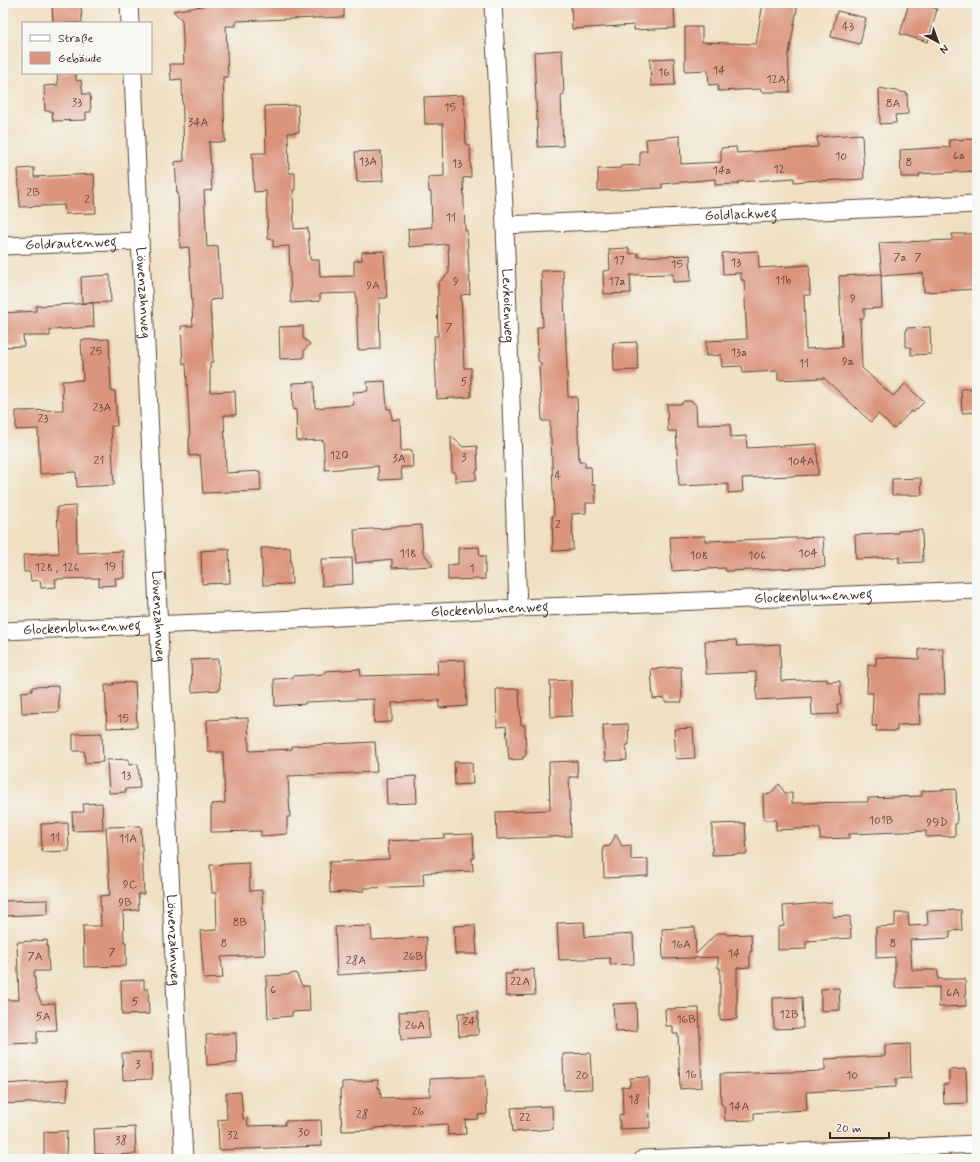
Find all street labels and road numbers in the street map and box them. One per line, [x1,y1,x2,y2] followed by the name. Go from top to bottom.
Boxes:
[704,204,778,225] street label: Goldlackweg
[25,233,117,254] street label: Goldrautenweg
[131,246,155,339] street label: Löwenzahnweg
[497,268,518,343] street label: Levkoienweg
[147,570,169,663] street label: Löwenzahnweg
[754,585,873,608] street label: Glockenblumenweg
[430,598,549,621] street label: Glockenblumenweg
[23,616,141,639] street label: Glockenblumenweg
[162,894,184,986] street label: Löwenzahnweg

